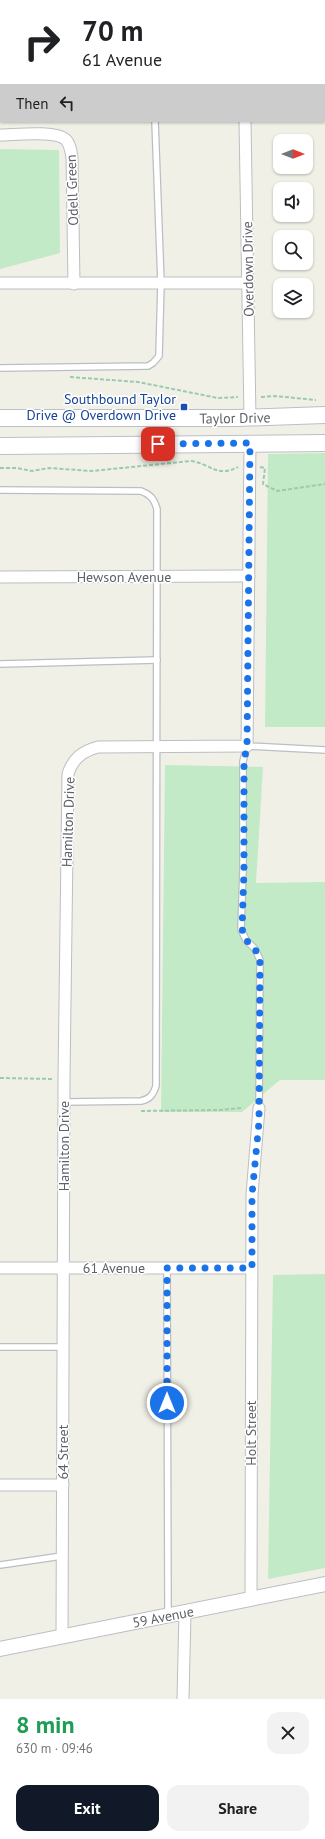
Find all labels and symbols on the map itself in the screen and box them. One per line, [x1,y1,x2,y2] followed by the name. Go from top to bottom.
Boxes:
[273,134,313,174] north arrow
[62,154,82,226] street label: Odell Green
[238,221,258,317] street label: Overdown Drive
[26,390,176,424] place label: Southbound Taylor Drive @ Overdown Drive
[179,402,189,412] marker: Southbound Taylor Drive @ Overdown Drive
[199,408,271,428] street label: Taylor Drive
[141,427,175,461] pin
[77,568,171,586] street label: Hewson Avenue
[57,776,79,868] street label: Hamilton Drive
[55,1101,73,1191] street label: Hamilton Drive
[83,1259,145,1277] street label: 61 Avenue
[146,1382,188,1424] position arrow
[242,1400,260,1466] street label: Holt Street
[54,1424,72,1479] street label: 64 Street
[131,1602,195,1632] street label: 59 Avenue

